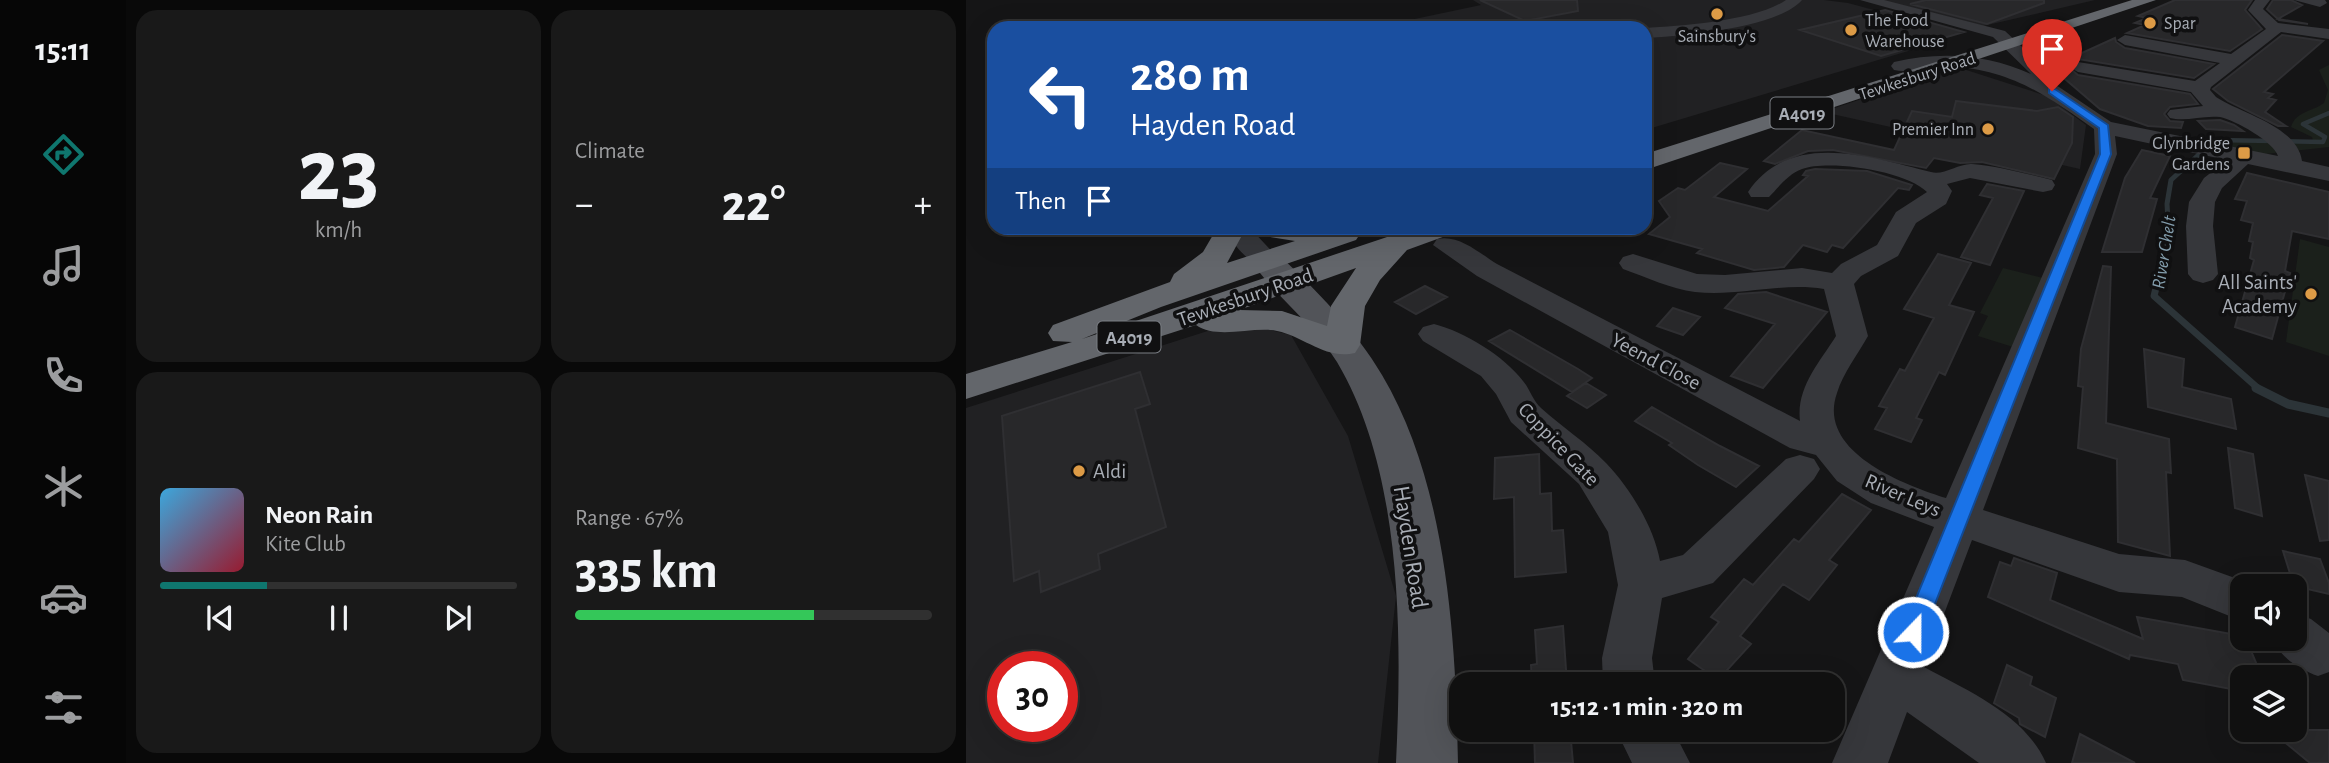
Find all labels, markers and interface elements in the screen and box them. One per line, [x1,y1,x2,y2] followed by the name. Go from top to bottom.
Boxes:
[1709,6,1725,22] marker: Sainsbury's
[1865,12,1945,51] place label: The Food Warehouse
[2142,15,2158,31] marker: Spar
[2164,15,2196,33] place label: Spar
[2022,19,2082,91] pin
[1843,22,1859,38] marker: The Food Warehouse
[1678,28,1756,46] place label: Sainsbury's
[2033,30,2071,68] icon: arrive
[35,34,91,66] text: 15:11
[1015,49,1106,140] icon: left
[1857,50,1978,104] street label: Tewkesbury Road
[1130,51,1250,100] text: 280 m
[1770,97,1834,128] road number: A4019
[1130,109,1296,141] text: Hayden Road
[1892,121,1974,139] place label: Premier Inn
[1980,121,1996,137] marker: Premier Inn
[297,126,380,217] text: 23
[39,130,88,179] icon: directions
[2152,135,2230,174] place label: Glynbridge Gardens
[575,140,645,163] text: Climate
[2236,145,2252,161] marker: Glynbridge Gardens
[721,178,786,230] text: 22°
[1080,182,1118,220] icon: arrive
[575,186,593,224] text: −
[914,186,932,224] text: +
[1015,188,1066,214] text: Then
[2149,213,2180,290] water label: River Chelt
[315,219,362,242] text: km/h
[39,241,88,290] icon: music
[1175,264,1316,331] street label: Tewkesbury Road
[2218,272,2297,317] place label: All Saints' Academy
[2303,286,2319,302] marker: All Saints' Academy
[1098,322,1160,352] road number: A4019
[1608,329,1704,394] street label: Yeend Close
[39,351,88,400] icon: phone
[1514,399,1603,490] street label: Coppice Gate
[1093,461,1126,482] place label: Aldi
[39,462,88,511] icon: climate
[1071,463,1087,479] marker: Aldi
[1862,470,1944,521] street label: River Leys
[1388,484,1432,610] street label: Hayden Road
[265,502,373,528] text: Neon Rain
[575,507,684,530] text: Range · 67%
[265,533,346,556] text: Kite Club
[575,545,718,597] text: 335 km
[39,573,88,622] icon: car
[2230,574,2307,742] map controls
[2230,574,2307,651] button: sound
[1876,595,1950,669] position arrow
[201,599,239,637] icon: previous
[320,599,358,637] icon: pause
[439,599,477,637] icon: next
[987,651,1078,742] speed limit sign: 30
[2230,665,2307,742] button: layers
[39,683,88,732] icon: filters
[1551,694,1743,720] text: 15:12 · 1 min · 320 m

